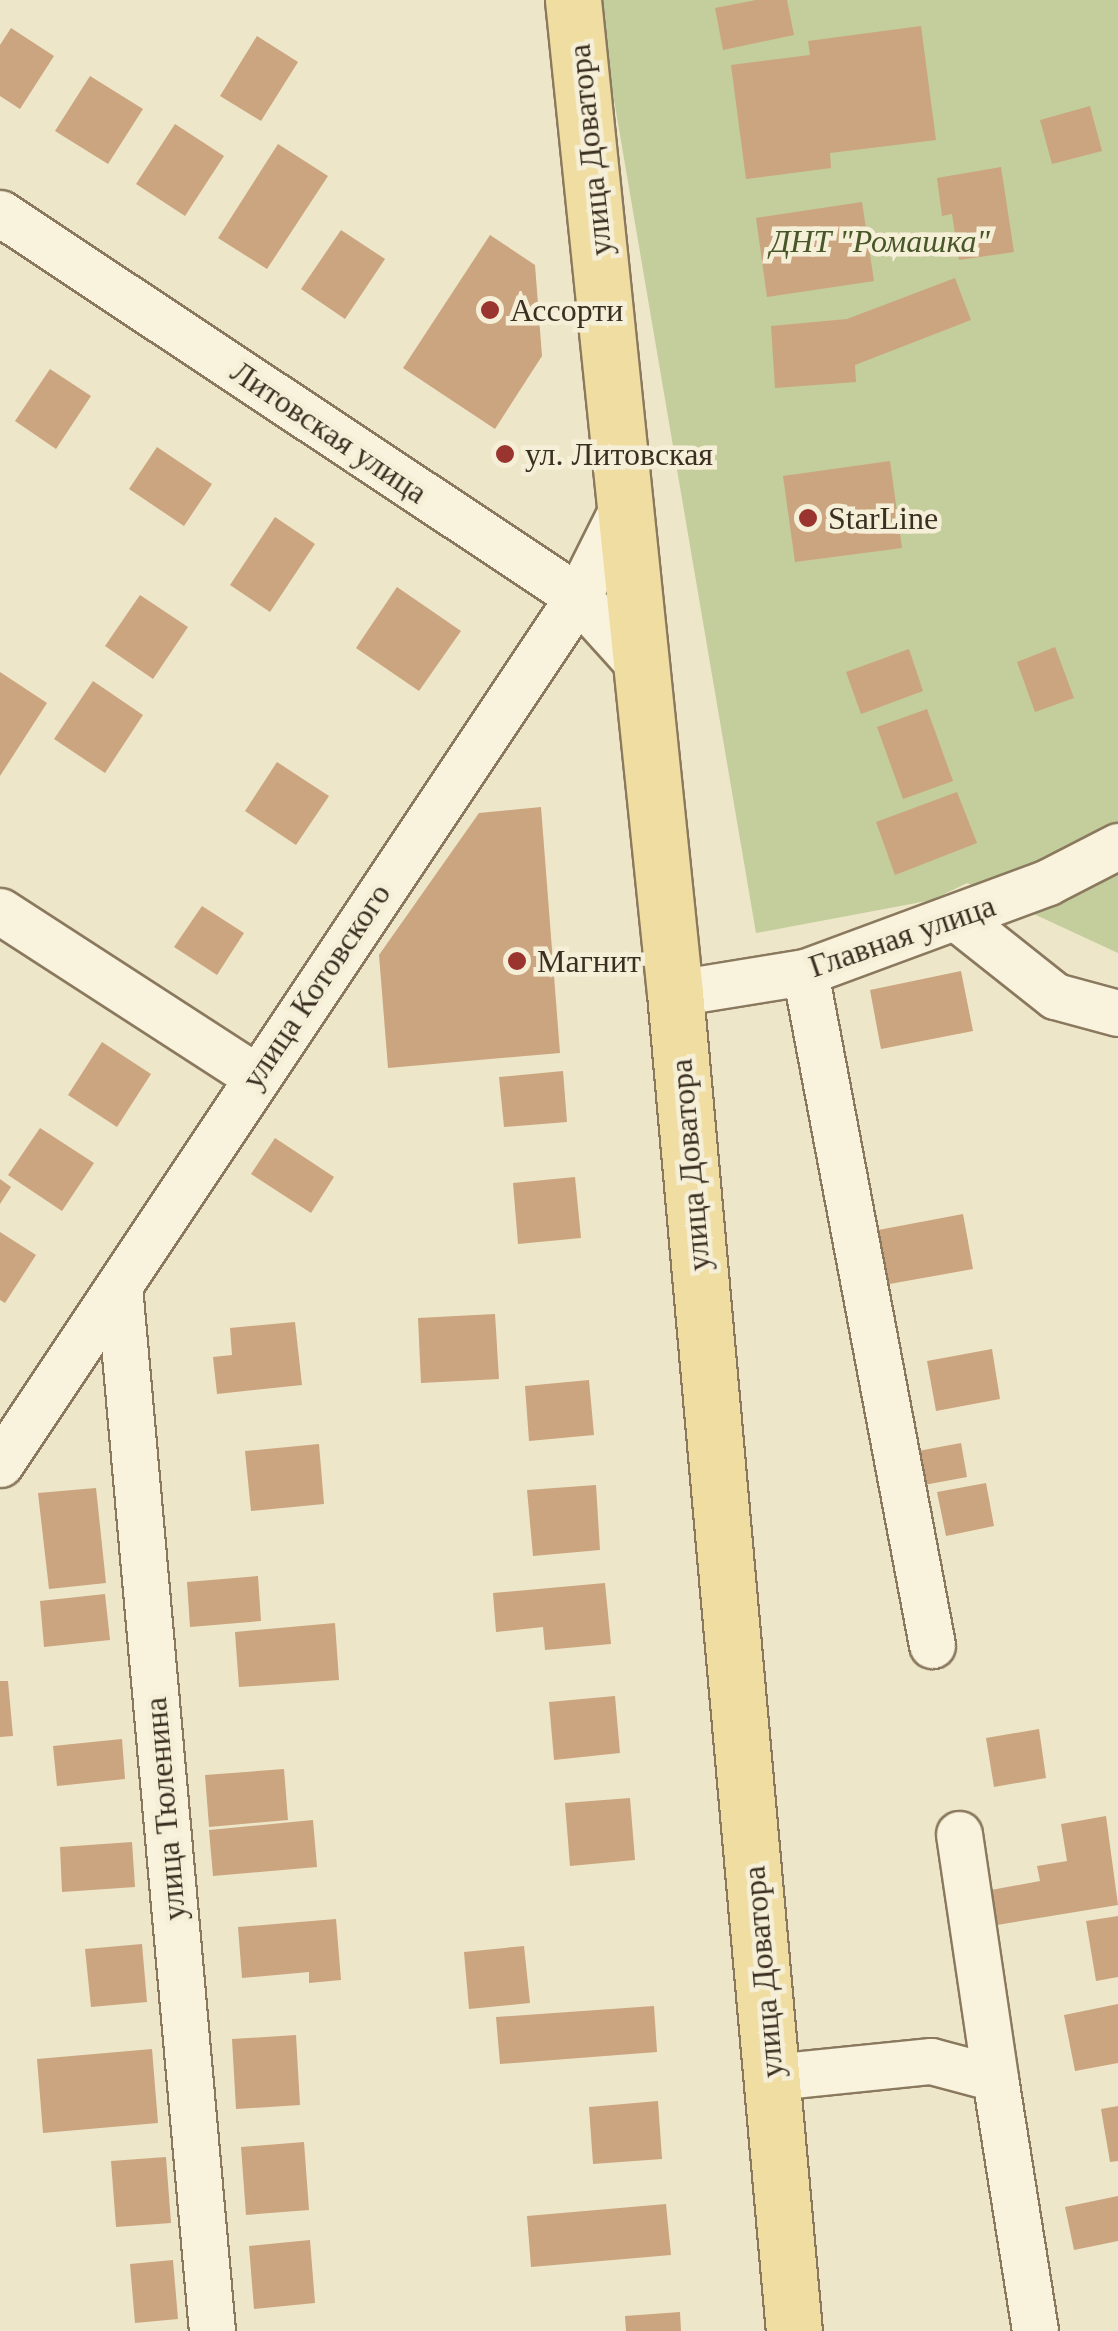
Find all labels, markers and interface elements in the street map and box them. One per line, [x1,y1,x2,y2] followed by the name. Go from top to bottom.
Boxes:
[560,42,620,258] street label: улица Доватора
[770,222,990,260] park label: ДНТ "Ромашка"
[510,291,623,329] place label: Ассорти
[479,299,501,321] marker: Ассорти
[224,352,434,512] street label: Литовская улица
[525,435,713,473] place label: ул. Литовская
[494,443,516,465] marker: ул. Литовская
[828,499,938,537] place label: StarLine
[797,507,819,529] marker: StarLine
[233,876,399,1096] street label: улица Котовского
[804,886,1000,986] street label: Главная улица
[537,942,641,980] place label: Магнит
[506,950,528,972] marker: Магнит
[662,1057,718,1273] street label: улица Доватора
[136,1696,194,1922] street label: улица Тюленина
[735,1864,791,2080] street label: улица Доватора

